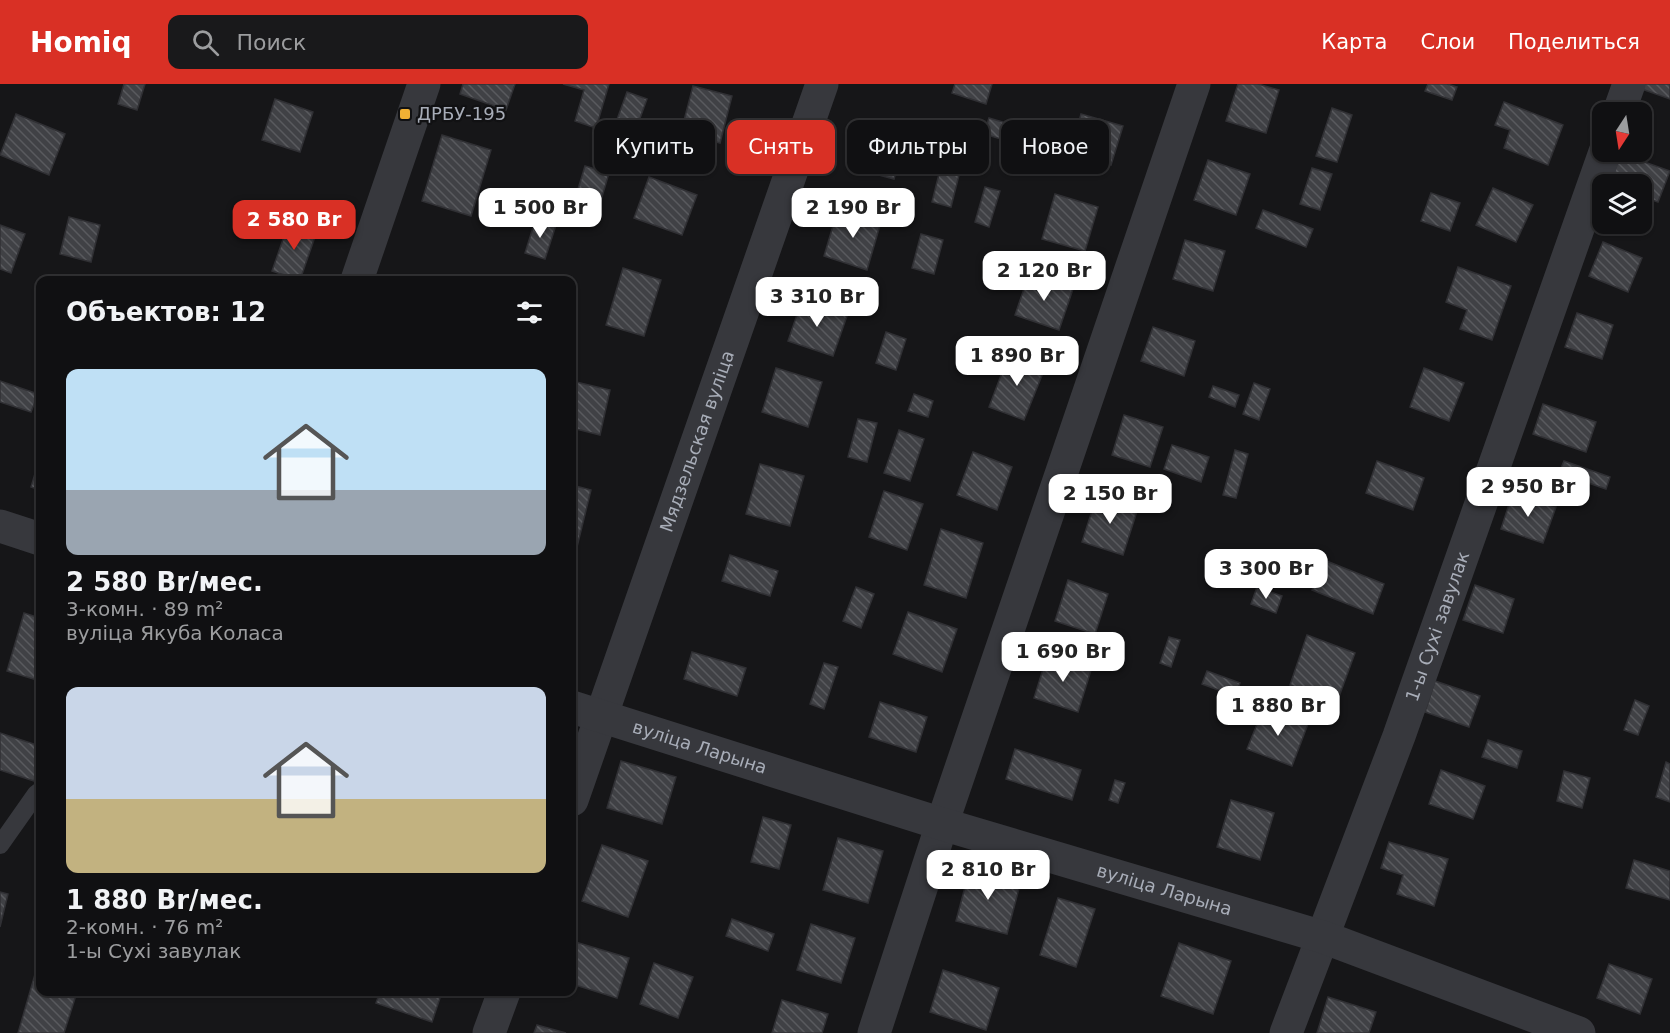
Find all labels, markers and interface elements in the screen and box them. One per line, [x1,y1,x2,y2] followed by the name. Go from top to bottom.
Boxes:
[168,15,588,69] search box
[30,26,132,59] text: Homiq
[189,26,222,59] icon: search
[237,30,306,55] text: Поиск
[1321,30,1387,54] text: Карта
[1420,30,1475,54] text: Слои
[1508,30,1640,54] text: Поделиться
[1592,102,1652,162] north arrow
[1592,102,1652,234] map controls
[417,103,506,124] place label: ДРБУ-195
[398,107,412,121] marker: ДРБУ-195
[594,120,715,174] chip: Купить
[727,120,835,174] chip: Снять
[847,120,989,174] chip: Фильтры
[1001,120,1109,174] chip: Новое
[1592,174,1652,234] button: layers
[478,188,602,239] pin: 1 500 Br
[791,188,915,239] pin: 2 190 Br
[493,195,587,219] text: 1 500 Br
[806,195,900,219] text: 2 190 Br
[232,200,356,251] pin: 2 580 Br
[247,207,341,231] text: 2 580 Br
[982,251,1106,302] pin: 2 120 Br
[997,258,1091,282] text: 2 120 Br
[755,277,879,328] pin: 3 310 Br
[770,284,864,308] text: 3 310 Br
[513,296,546,329] icon: filters
[66,297,266,327] text: Объектов: 12
[955,336,1079,387] pin: 1 890 Br
[970,343,1064,367] text: 1 890 Br
[655,347,738,535] street label: Мядзельская вуліца
[252,408,360,516] icon: home
[1466,467,1590,518] pin: 2 950 Br
[1048,474,1172,525] pin: 2 150 Br
[1481,474,1575,498] text: 2 950 Br
[1063,481,1157,505] text: 2 150 Br
[1401,548,1473,704] street label: 1-ы Сухі завулак
[1204,549,1328,600] pin: 3 300 Br
[1219,556,1313,580] text: 3 300 Br
[66,567,263,597] text: 2 580 Br/мес.
[66,597,223,621] text: 3-комн. · 89 m²
[66,621,284,645] text: вуліца Якуба Коласа
[1001,632,1125,683] pin: 1 690 Br
[1016,639,1110,663] text: 1 690 Br
[1216,686,1340,737] pin: 1 880 Br
[1231,693,1325,717] text: 1 880 Br
[630,716,770,778] street label: вуліца Ларына
[252,726,360,834] icon: home
[926,850,1050,901] pin: 2 810 Br
[941,857,1035,881] text: 2 810 Br
[1094,860,1235,919] street label: вуліца Ларына
[66,885,263,915] text: 1 880 Br/мес.
[66,915,223,939] text: 2-комн. · 76 m²
[66,939,241,963] text: 1-ы Сухі завулак

